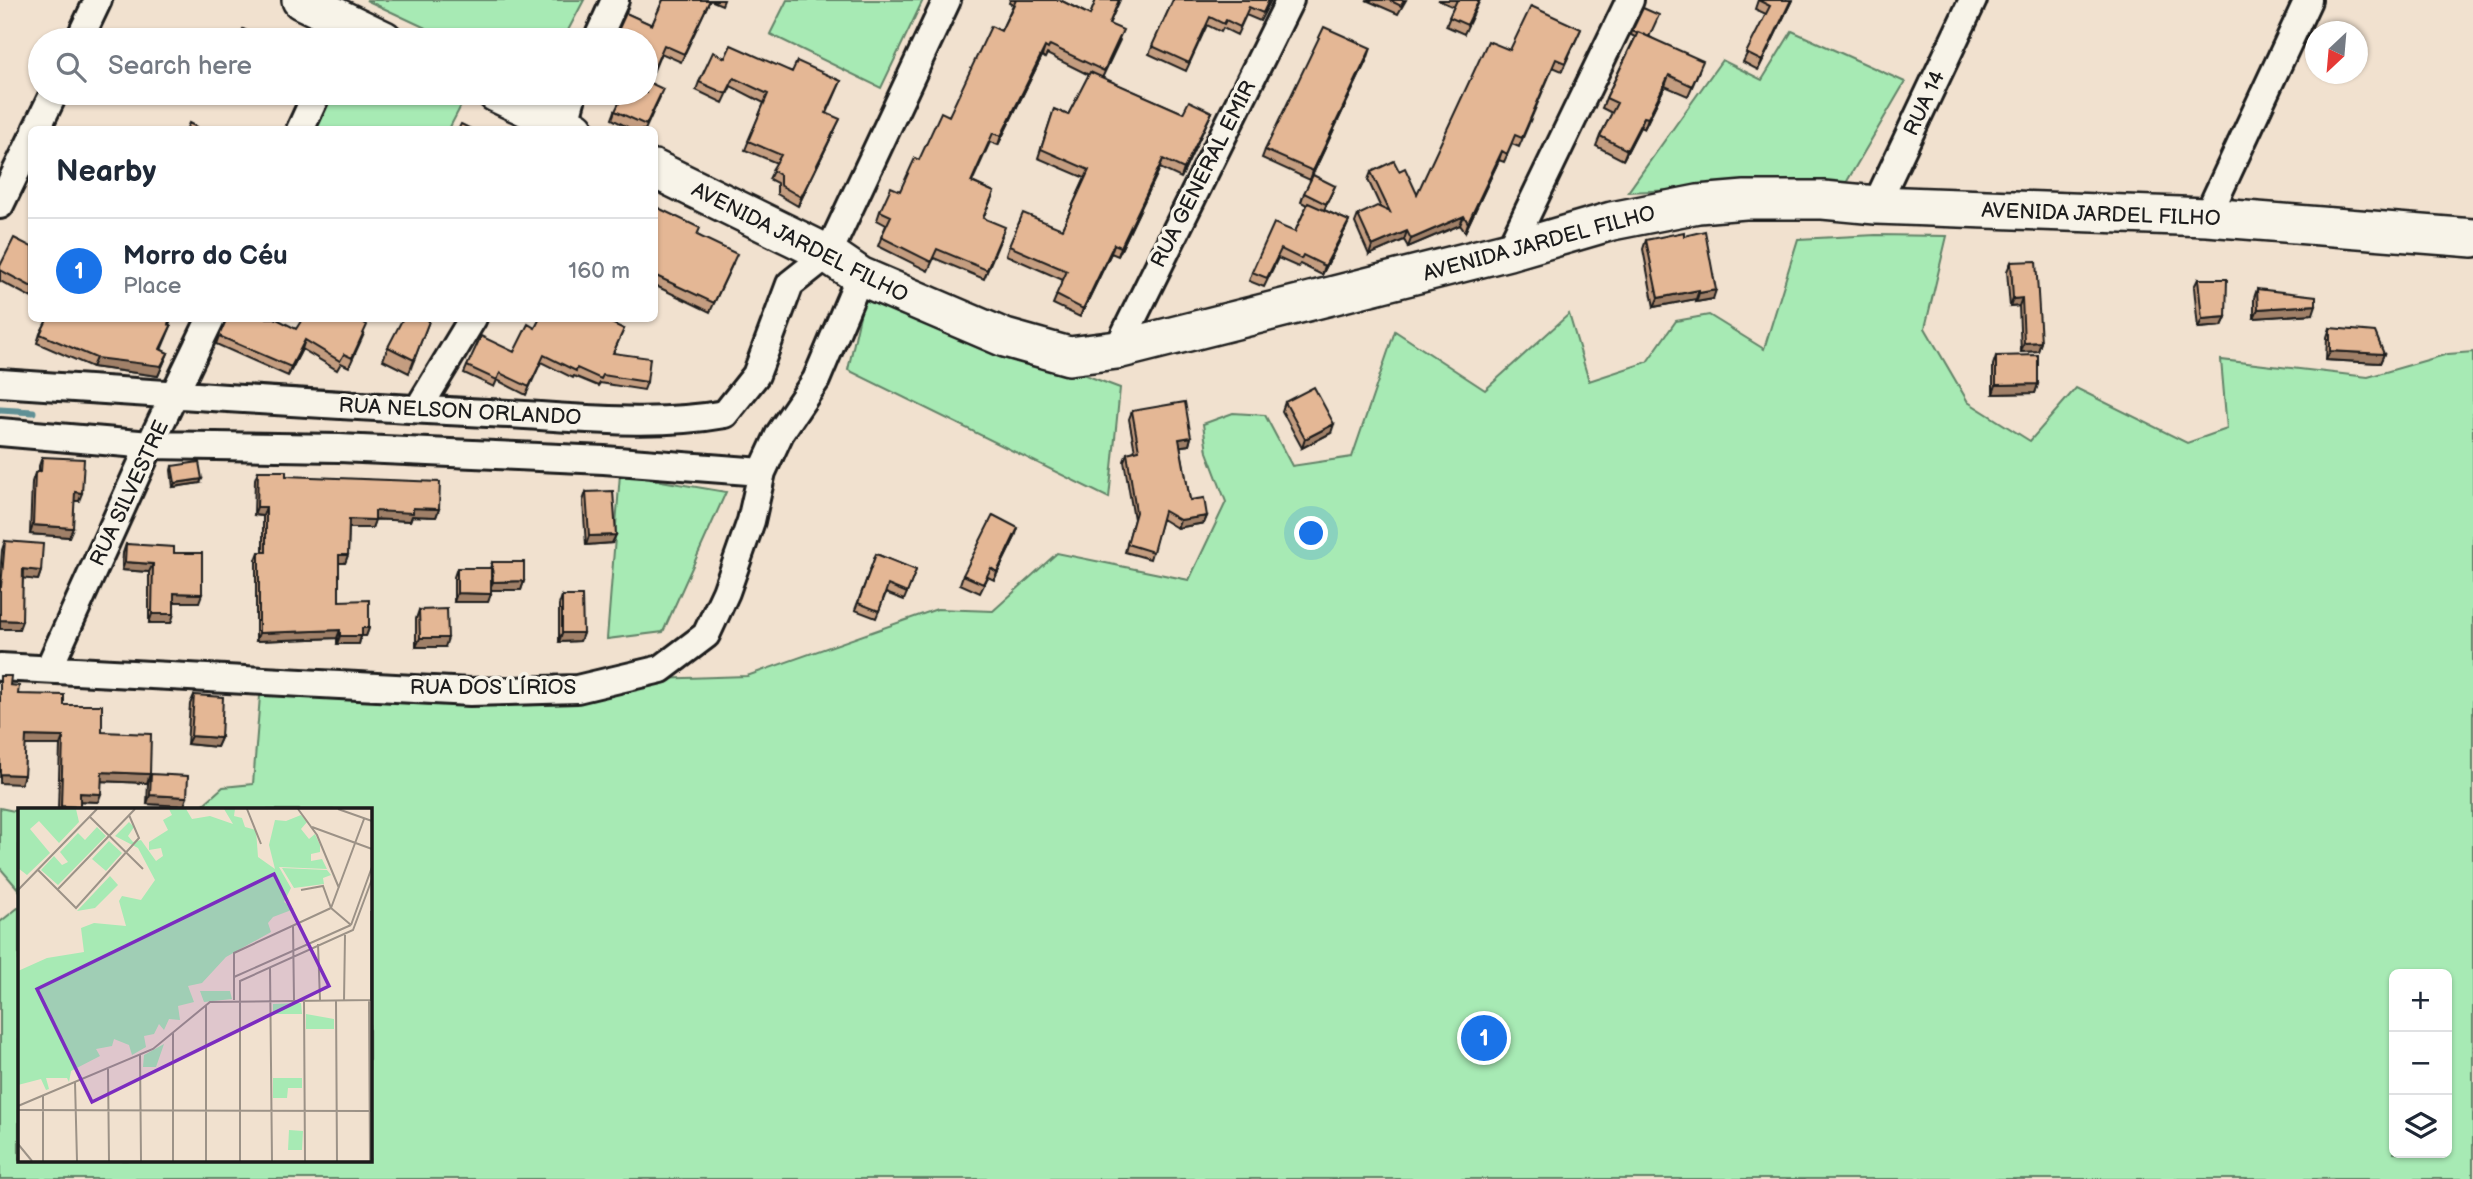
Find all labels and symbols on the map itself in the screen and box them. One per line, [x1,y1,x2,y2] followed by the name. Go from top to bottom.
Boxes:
[2305,21,2368,84] north arrow
[1899,66,1950,140] street label: RUA 14
[1145,77,1261,272] street label: RUA GENERAL EMIR
[687,177,912,308] street label: AVENIDA JARDEL FILHO
[1981,198,2221,231] street label: AVENIDA JARDEL FILHO
[1420,200,1658,287] street label: AVENIDA JARDEL FILHO
[338,393,582,430] street label: RUA NELSON ORLANDO
[85,416,174,570] street label: RUA SILVESTRE
[1294,516,1328,550] your location
[410,675,576,700] street label: RUA DOS LÍRIOS
[18,808,371,1162] inset map
[1461,1012,1507,1064] pin: 1

